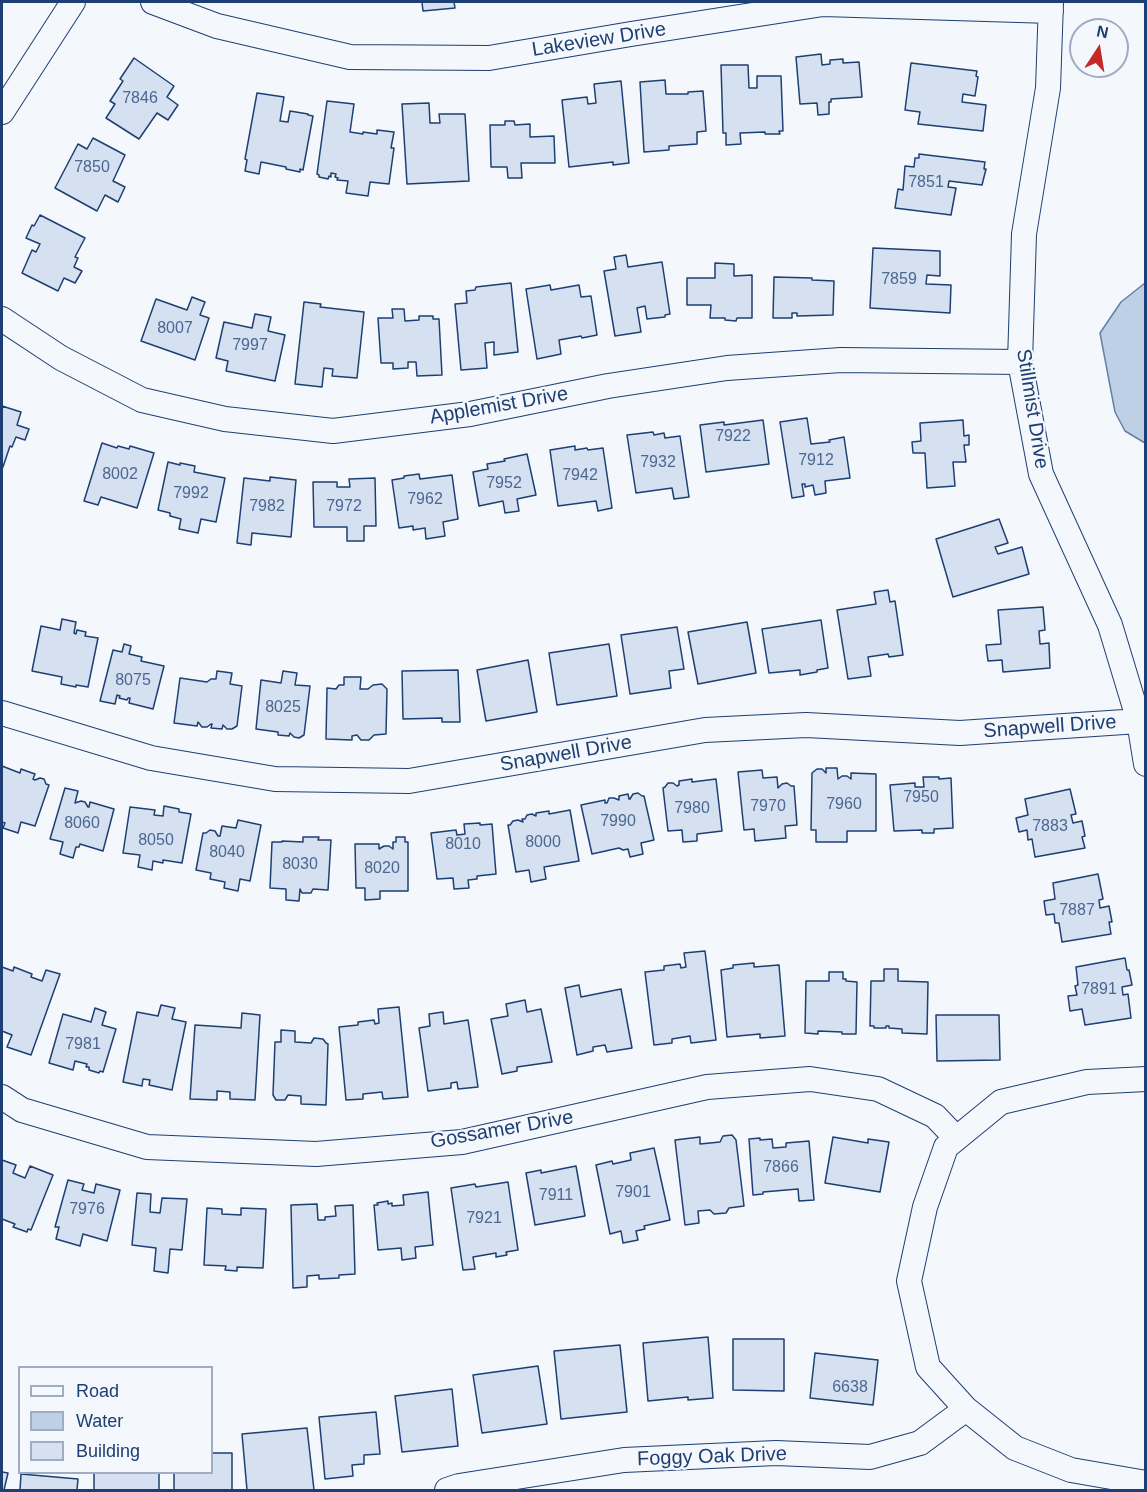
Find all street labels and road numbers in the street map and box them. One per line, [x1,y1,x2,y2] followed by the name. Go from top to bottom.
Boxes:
[530,18,668,62] street label: Lakeview Drive
[1011,347,1053,471] street label: Stillmist Drive
[428,382,570,430] street label: Applemist Drive
[983,710,1117,744] street label: Snapwell Drive
[498,731,634,777] street label: Snapwell Drive
[429,1106,575,1154] street label: Gossamer Drive
[637,1442,787,1472] street label: Foggy Oak Drive

